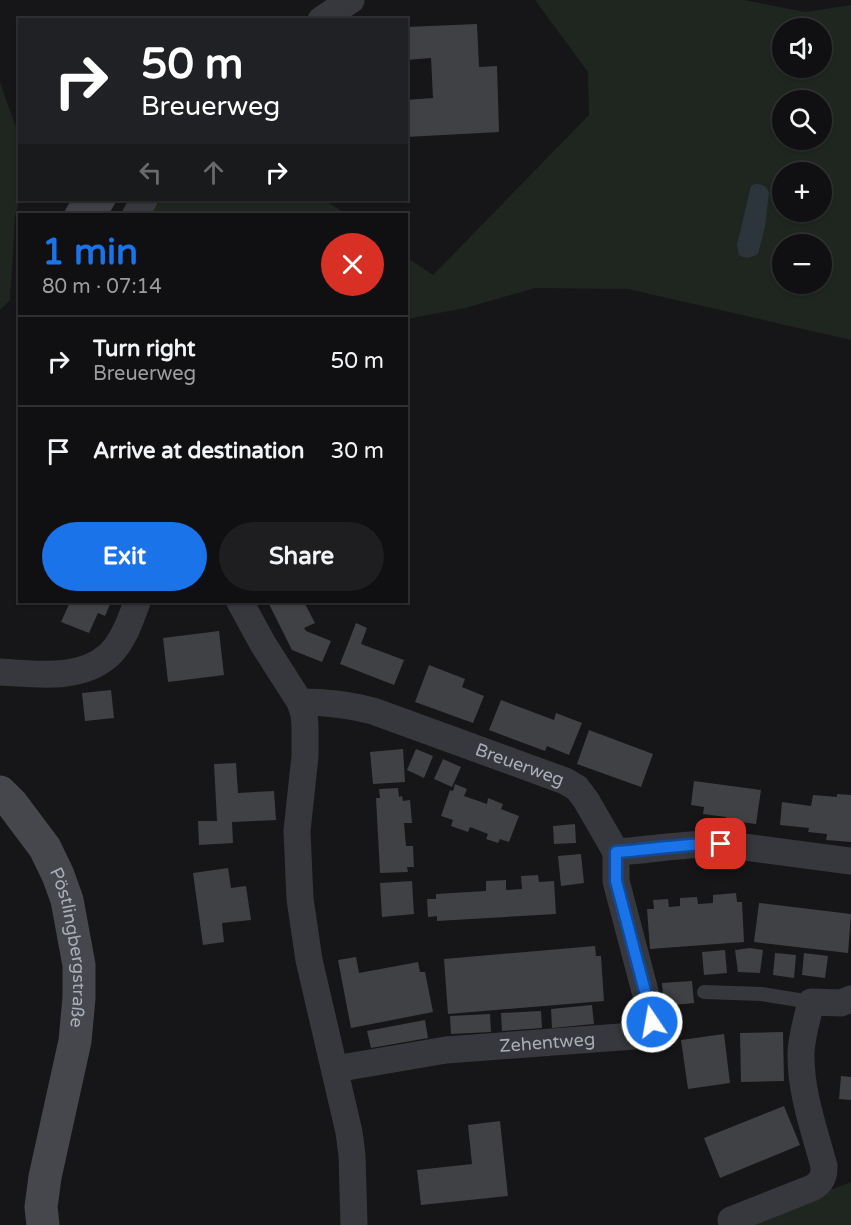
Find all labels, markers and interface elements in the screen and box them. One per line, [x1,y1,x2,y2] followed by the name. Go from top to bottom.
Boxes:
[772,18,832,294] map controls
[772,18,832,78] button: sound
[141,39,243,90] text: 50 m
[42,42,120,120] icon: right
[141,90,280,123] text: Breuerweg
[772,90,832,150] button: search
[134,156,167,189] icon: left
[197,156,230,189] icon: ahead
[260,156,293,189] icon: right
[772,162,832,222] button: +
[42,231,138,274] text: 1 min
[321,233,384,296] button: close
[772,234,832,294] button: −
[42,275,162,299] text: 80 m · 07:14
[93,336,195,362] text: Turn right
[42,345,75,378] icon: right
[330,348,384,374] text: 50 m
[93,362,196,386] text: Breuerweg
[42,435,75,468] icon: arrive
[93,438,304,464] text: Arrive at destination
[330,438,384,464] text: 30 m
[42,522,207,591] button: Exit
[219,522,384,591] button: Share
[472,738,567,791] street label: Breuerweg
[695,818,746,869] pin
[704,827,737,860] icon: arrive
[45,864,90,1029] street label: Pöstlingbergstraße
[620,990,684,1054] position arrow
[498,1028,596,1057] street label: Zehentweg

